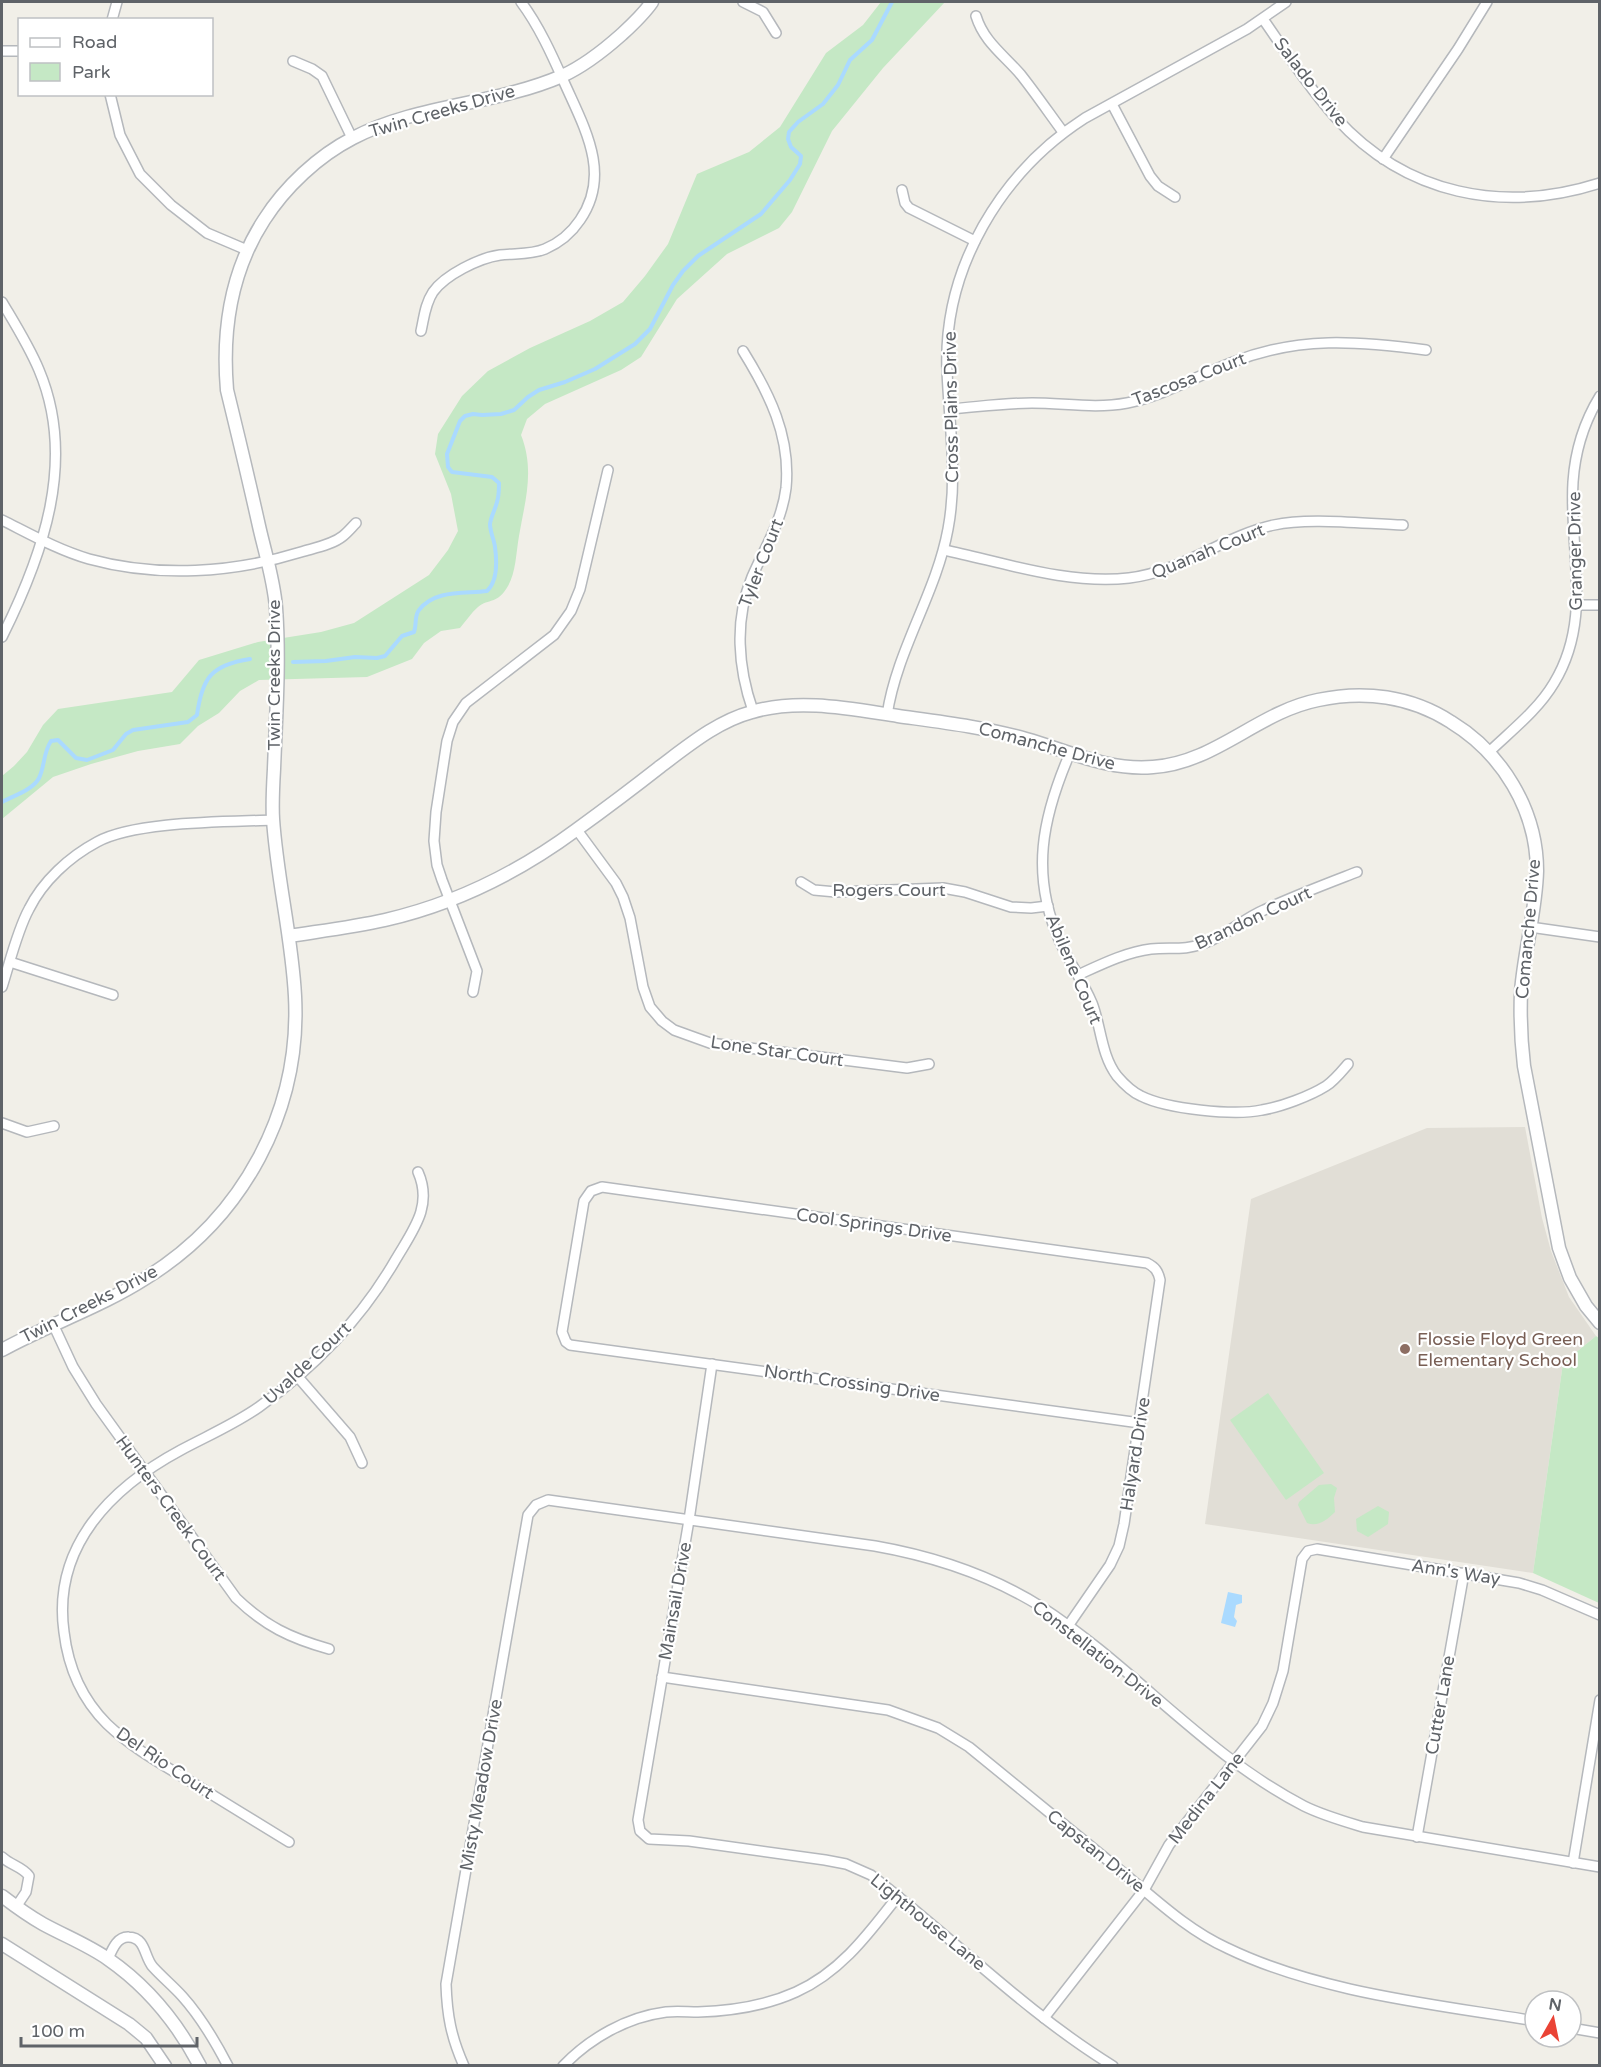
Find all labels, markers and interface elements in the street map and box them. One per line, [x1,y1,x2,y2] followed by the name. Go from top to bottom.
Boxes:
[18,18,213,96] legend
[72,31,117,53] text: Road
[1269,33,1353,131] street label: Salado Drive
[72,61,111,83] text: Park
[366,80,518,142] street label: Twin Creeks Drive
[939,331,963,483] street label: Cross Plains Drive
[1129,347,1249,411] street label: Tascosa Court
[1563,491,1587,611] street label: Granger Drive
[734,515,788,611] street label: Tyler Court
[1148,518,1268,584] street label: Quanah Court
[263,600,285,750] street label: Twin Creeks Drive
[976,717,1118,775] street label: Comanche Drive
[1511,858,1545,1000] street label: Comanche Drive
[832,879,946,901] street label: Rogers Court
[1191,881,1315,955] street label: Brandon Court
[1041,911,1107,1028] street label: Abilene Court
[709,1031,845,1071] street label: Lone Star Court
[795,1203,953,1247] street label: Cool Springs Drive
[17,1260,161,1348] street label: Twin Creeks Drive
[259,1317,355,1409] street label: Uvalde Court
[1417,1328,1583,1371] place label: Flossie Floyd Green Elementary School
[1398,1342,1412,1356] marker: Flossie Floyd Green Elementary School
[763,1360,941,1406] street label: North Crossing Drive
[1115,1396,1155,1512] street label: Halyard Drive
[111,1431,231,1585] street label: Hunters Creek Court
[654,1540,696,1662] street label: Mainsail Drive
[1410,1554,1502,1590] street label: Ann's Way
[1028,1596,1168,1712] street label: Constellation Drive
[1420,1654,1460,1756] street label: Cutter Lane
[455,1697,507,1873] street label: Misty Meadow Drive
[112,1722,218,1804] street label: Del Rio Court
[1163,1748,1249,1848] street label: Medina Lane
[1043,1805,1149,1897] street label: Capstan Drive
[866,1869,990,1975] street label: Lighthouse Lane
[1523,1989,1583,2049] north arrow
[1547,1994,1563,2016] text: N
[21,2010,196,2048] scale bar
[30,2020,85,2042] text: 100 m

